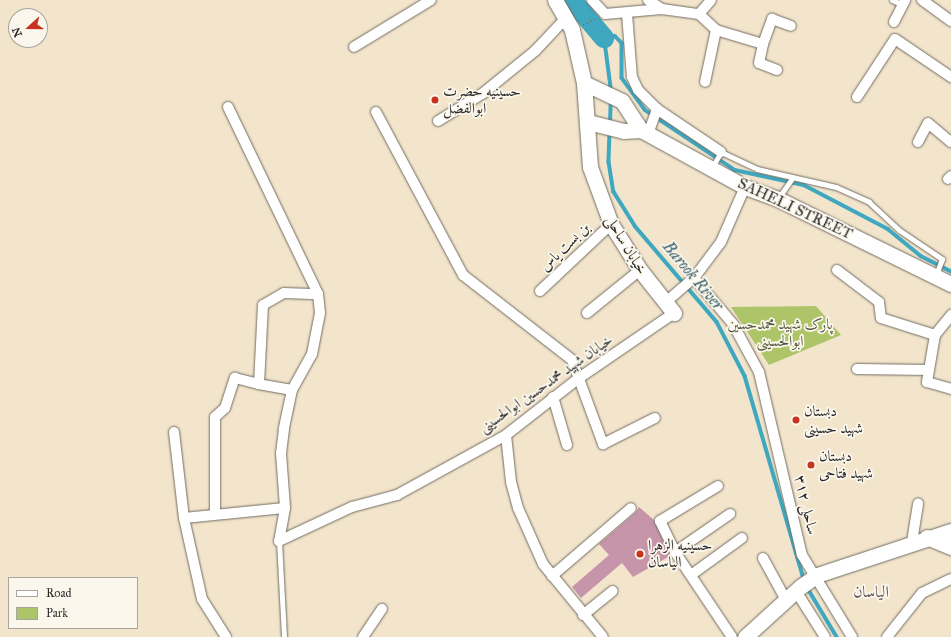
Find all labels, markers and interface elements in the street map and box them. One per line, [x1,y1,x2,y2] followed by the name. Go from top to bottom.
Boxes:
[8,8,48,48] north arrow
[10,25,25,39] text: N
[443,82,521,117] place label: حسینیه حضرت ابوالفضل
[430,95,440,105] marker: حسینیه حضرت ابوالفضل
[735,175,855,243] street label: SAHELI STREET
[601,212,651,278] street label: خیابان ساحلی
[536,219,594,275] street label: بن بست یاس
[659,238,727,314] water label: Barook River
[727,315,833,350] park label: پارک شهید محمدحسین ابوالحسینی
[476,331,616,437] street label: خیابان شهید محمدحسین ابوالحسینی
[804,402,863,437] place label: دبستان شهید حسینی
[791,415,801,425] marker: دبستان شهید حسینی
[819,447,873,482] place label: دبستان شهید فتاحی
[806,460,816,470] marker: دبستان شهید فتاحی
[790,473,822,537] street label: ساحلی ۳۱۲
[648,536,712,571] place label: حسینیه الزهرا الیاسان
[635,549,645,559] marker: حسینیه الزهرا الیاسان
[8,577,138,629] legend
[853,582,889,602] district label: الیاسان
[46,586,72,600] text: Road
[46,606,68,620] text: Park

